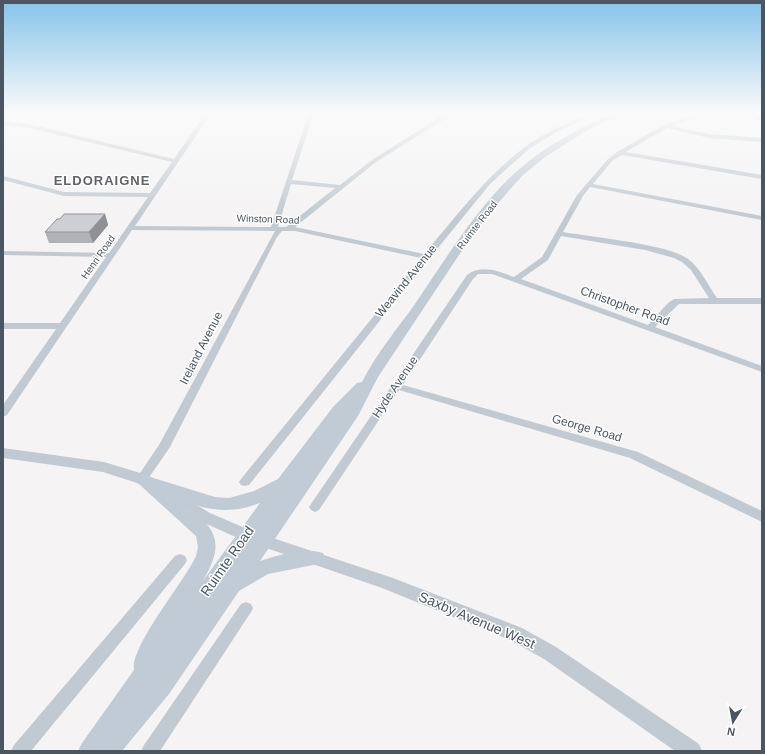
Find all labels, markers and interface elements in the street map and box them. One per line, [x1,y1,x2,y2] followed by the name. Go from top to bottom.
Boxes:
[54,173,150,188] district label: ELDORAIGNE
[455,199,499,251] street label: Ruimte Road
[236,212,300,226] street label: Winston Road
[79,233,117,281] street label: Henri Road
[372,242,440,320] street label: Weavind Avenue
[578,283,672,329] street label: Christopher Road
[177,309,226,387] street label: Ireland Avenue
[369,353,421,420] street label: Hyde Avenue
[550,411,624,445] street label: George Road
[197,523,257,599] street label: Ruimte Road
[416,588,538,652] street label: Saxby Avenue West
[713,702,753,742] north arrow
[726,725,736,738] text: N

